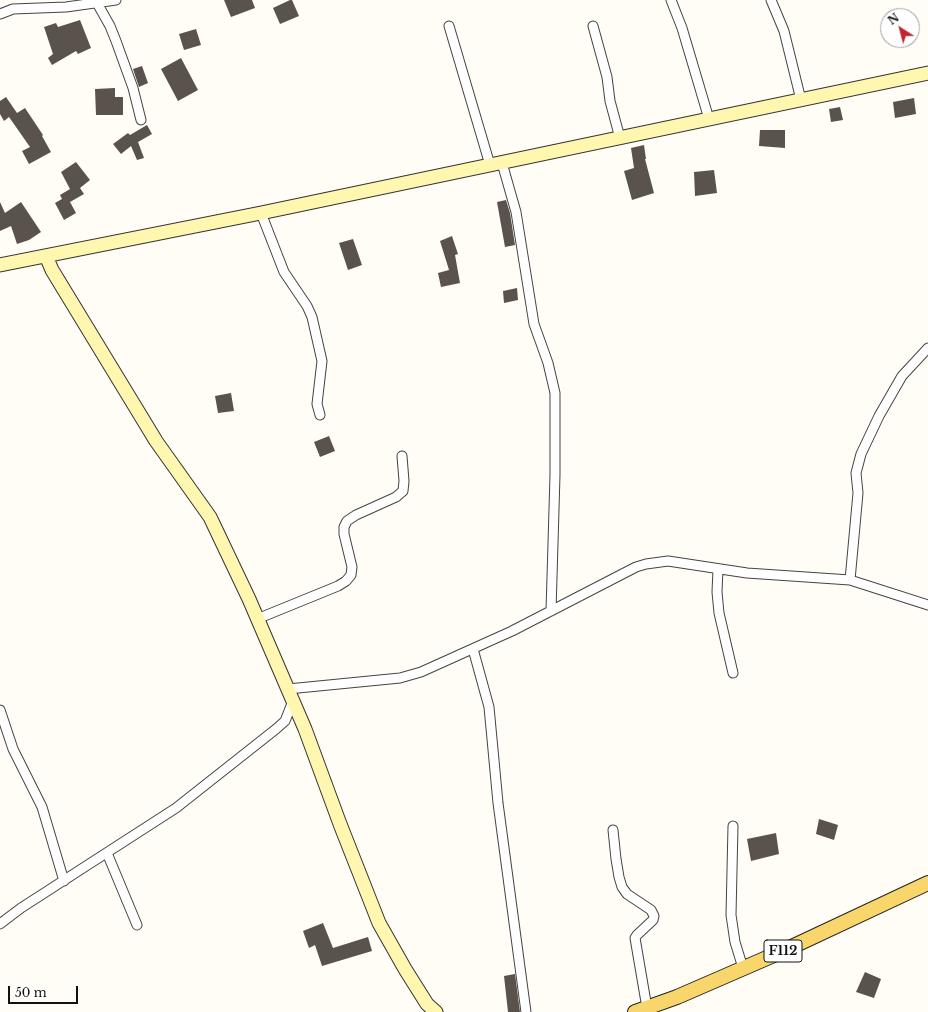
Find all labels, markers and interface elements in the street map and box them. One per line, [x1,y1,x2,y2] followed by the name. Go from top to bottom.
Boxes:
[880,8,920,48] north arrow
[885,10,902,28] text: N
[764,940,802,962] road number: F112
[10,978,80,1004] scale bar
[15,985,47,1000] text: 50 m

